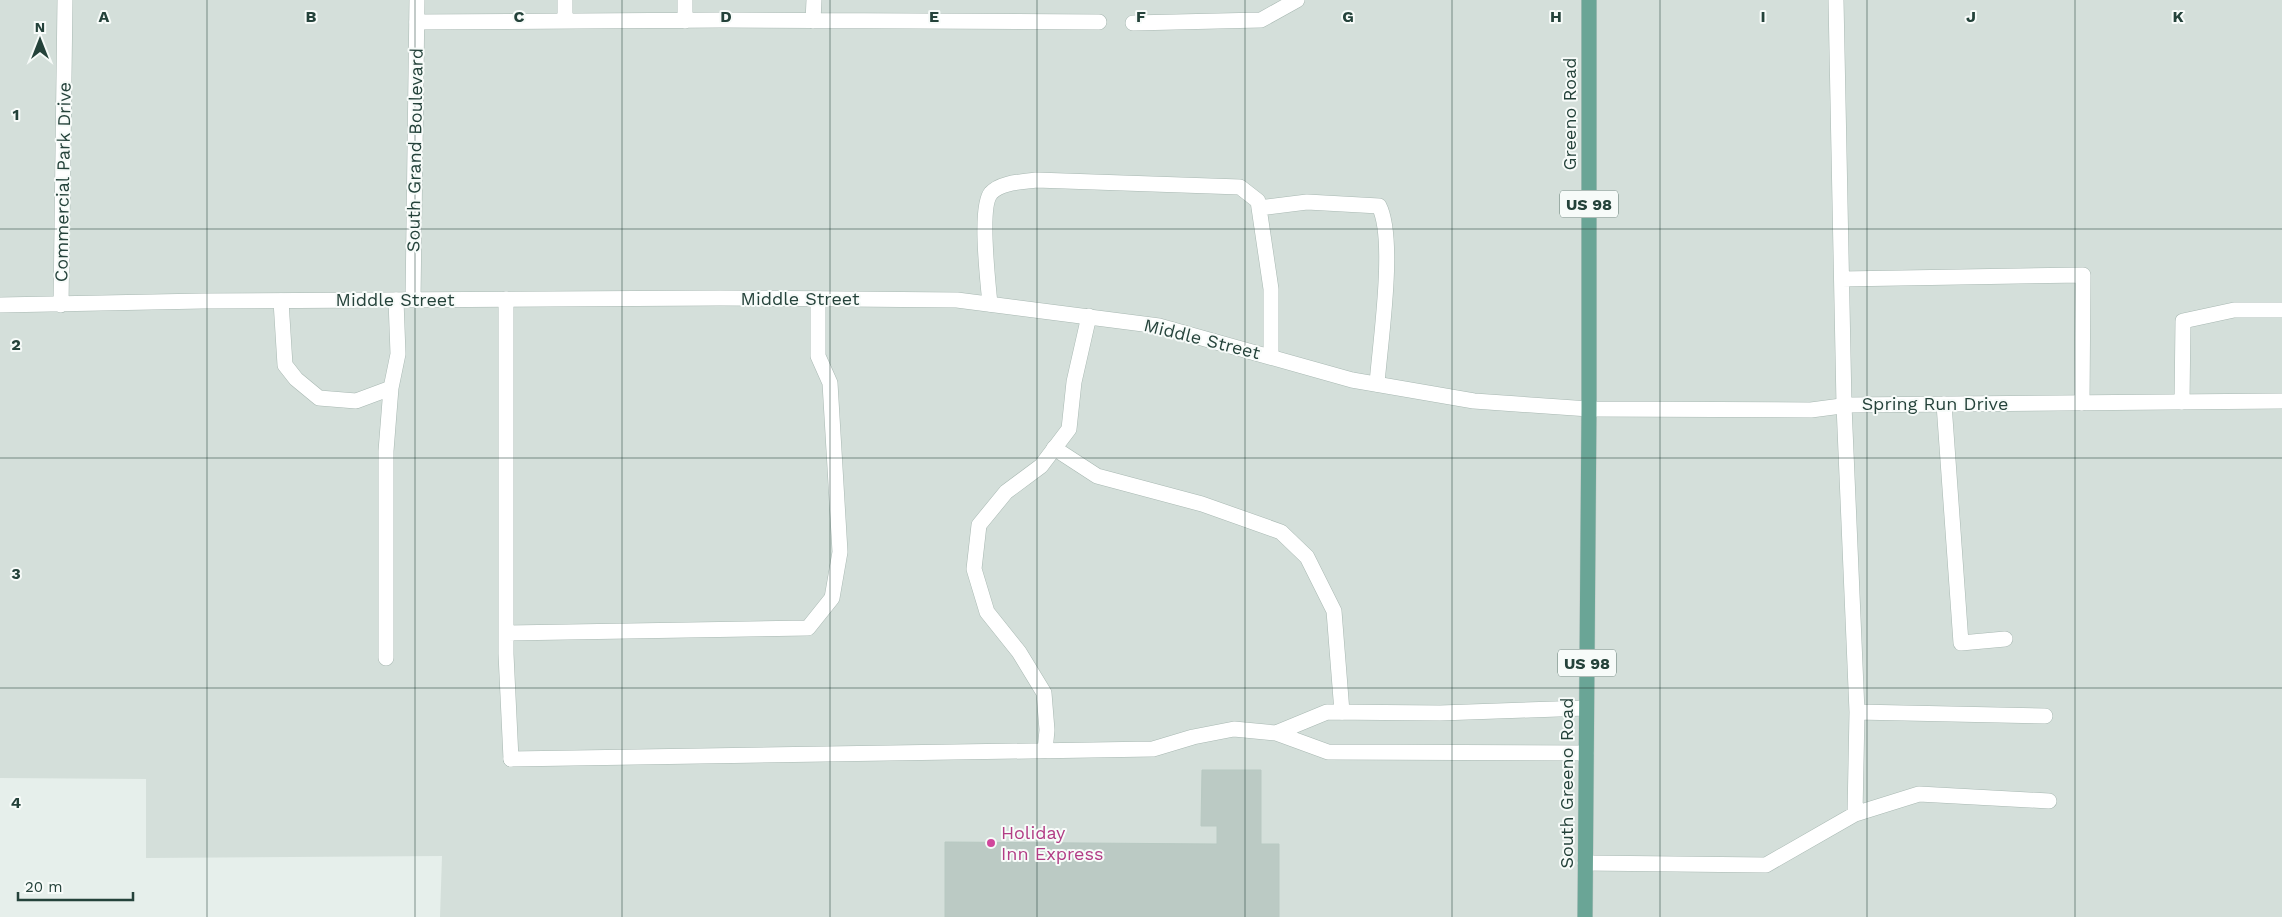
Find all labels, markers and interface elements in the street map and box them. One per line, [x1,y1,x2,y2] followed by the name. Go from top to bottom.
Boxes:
[99,7,110,26] text: A
[306,7,317,26] text: B
[514,7,525,26] text: C
[720,7,732,26] text: D
[929,7,939,26] text: E
[1136,7,1146,26] text: F
[1342,7,1354,26] text: G
[1550,7,1562,26] text: H
[1760,7,1766,26] text: I
[1966,7,1976,26] text: J
[2172,7,2184,26] text: K
[15,15,65,65] north arrow
[35,19,45,35] text: N
[402,48,427,252] street label: South Grand Boulevard
[1559,58,1580,170] street label: Greeno Road
[50,82,75,282] street label: Commercial Park Drive
[13,105,19,124] text: 1
[1560,190,1618,218] road number: US 98
[741,288,860,309] street label: Middle Street
[336,289,455,310] street label: Middle Street
[1142,314,1263,363] street label: Middle Street
[11,335,21,354] text: 2
[1862,393,2008,414] street label: Spring Run Drive
[11,564,21,583] text: 3
[1558,650,1616,676] road number: US 98
[1556,697,1577,869] street label: South Greeno Road
[11,793,21,812] text: 4
[1001,822,1103,864] place label: Holiday Inn Express
[985,837,997,849] marker: Holiday Inn Express
[18,870,132,902] scale bar
[25,878,63,896] text: 20 m

